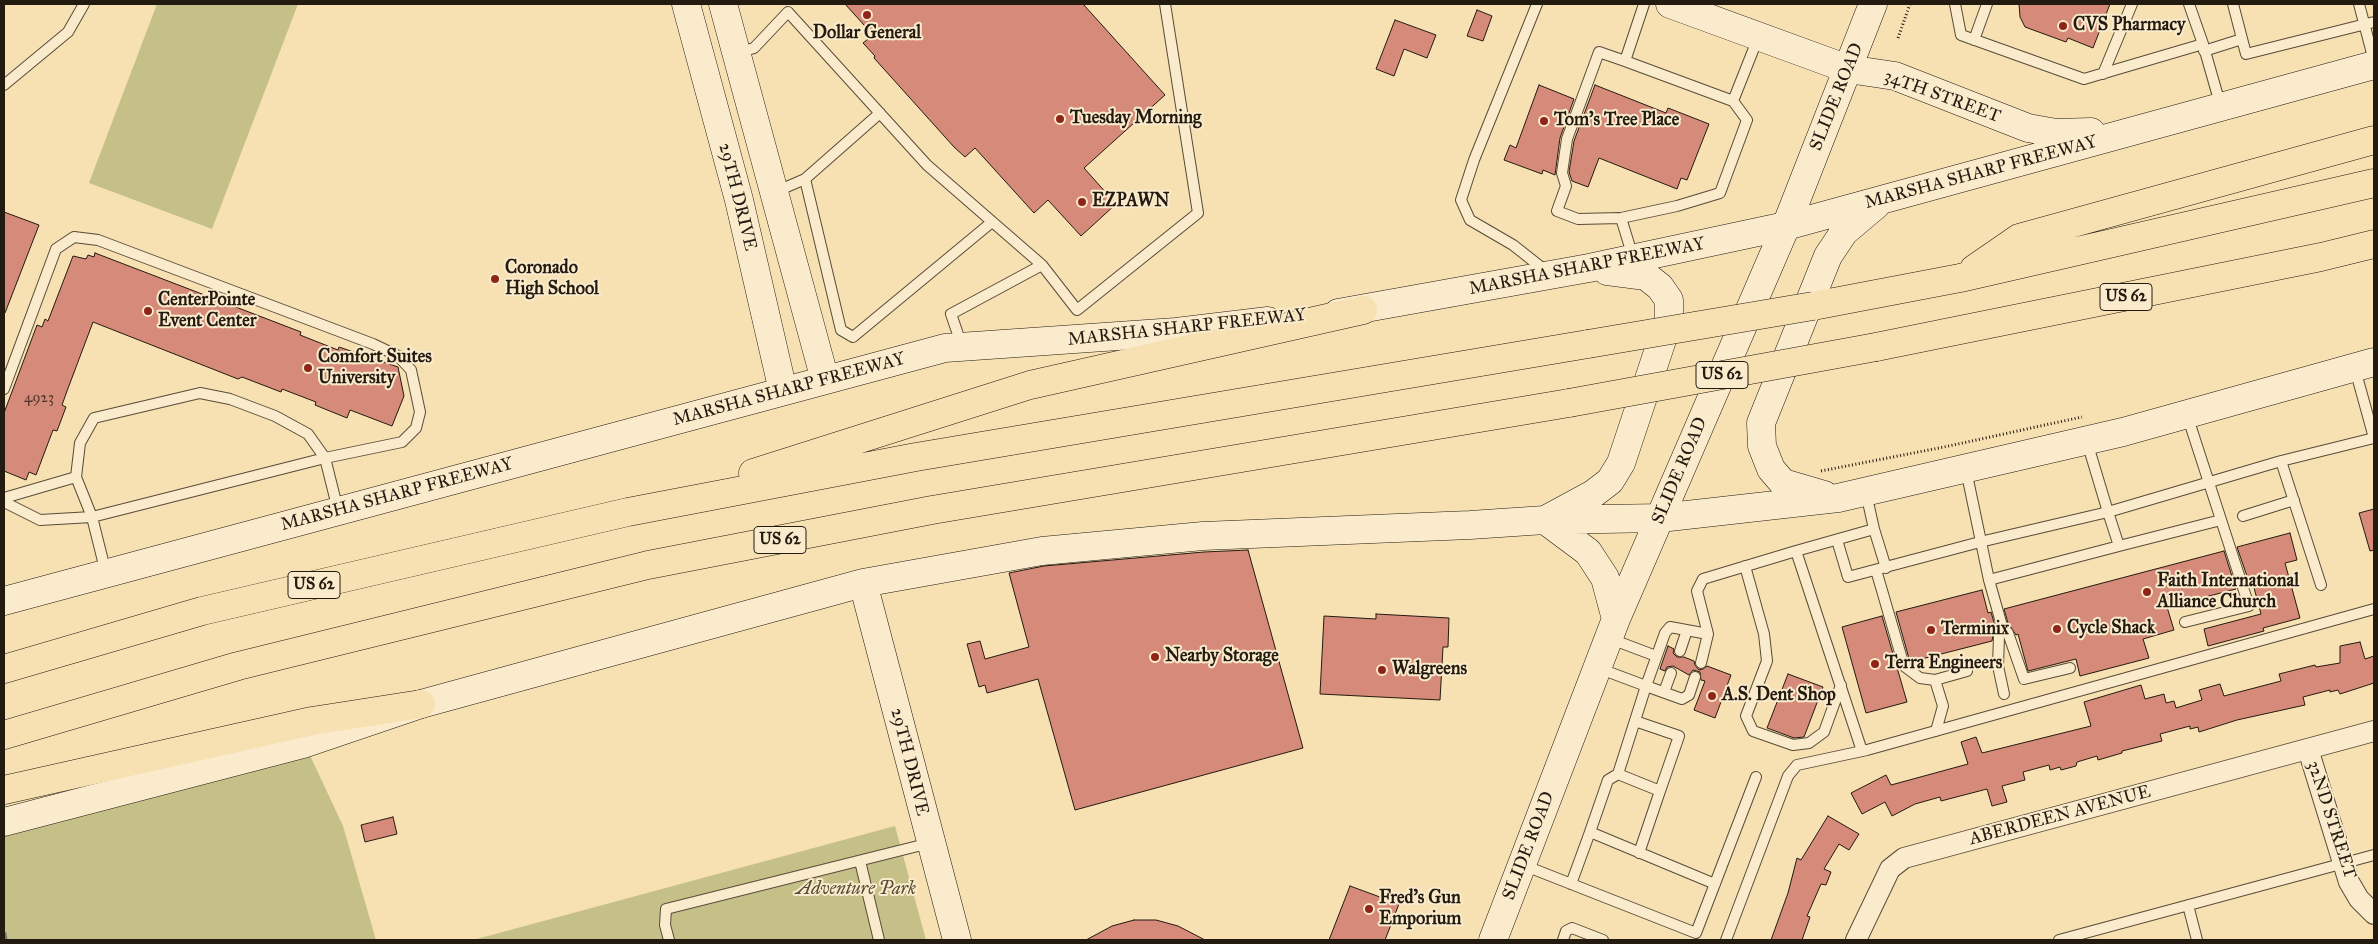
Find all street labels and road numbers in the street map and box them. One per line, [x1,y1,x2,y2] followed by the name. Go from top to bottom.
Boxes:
[1806,40,1868,154] street label: SLIDE ROAD
[1881,66,2003,128] street label: 34TH STREET
[1862,132,2100,214] street label: MARSHA SHARP FREEWAY
[713,141,761,253] street label: 29TH DRIVE
[1467,234,1707,300] street label: MARSHA SHARP FREEWAY
[2100,284,2152,310] road number: US 62
[1067,305,1307,351] street label: MARSHA SHARP FREEWAY
[670,349,908,431] street label: MARSHA SHARP FREEWAY
[1696,362,1748,388] road number: US 62
[1648,414,1712,528] street label: SLIDE ROAD
[278,454,516,536] street label: MARSHA SHARP FREEWAY
[754,526,806,554] road number: US 62
[288,572,340,598] road number: US 62
[885,706,933,818] street label: 29TH DRIVE
[2302,758,2360,882] street label: 32ND STREET
[1967,781,2153,851] street label: ABERDEEN AVENUE
[1498,789,1560,903] street label: SLIDE ROAD

